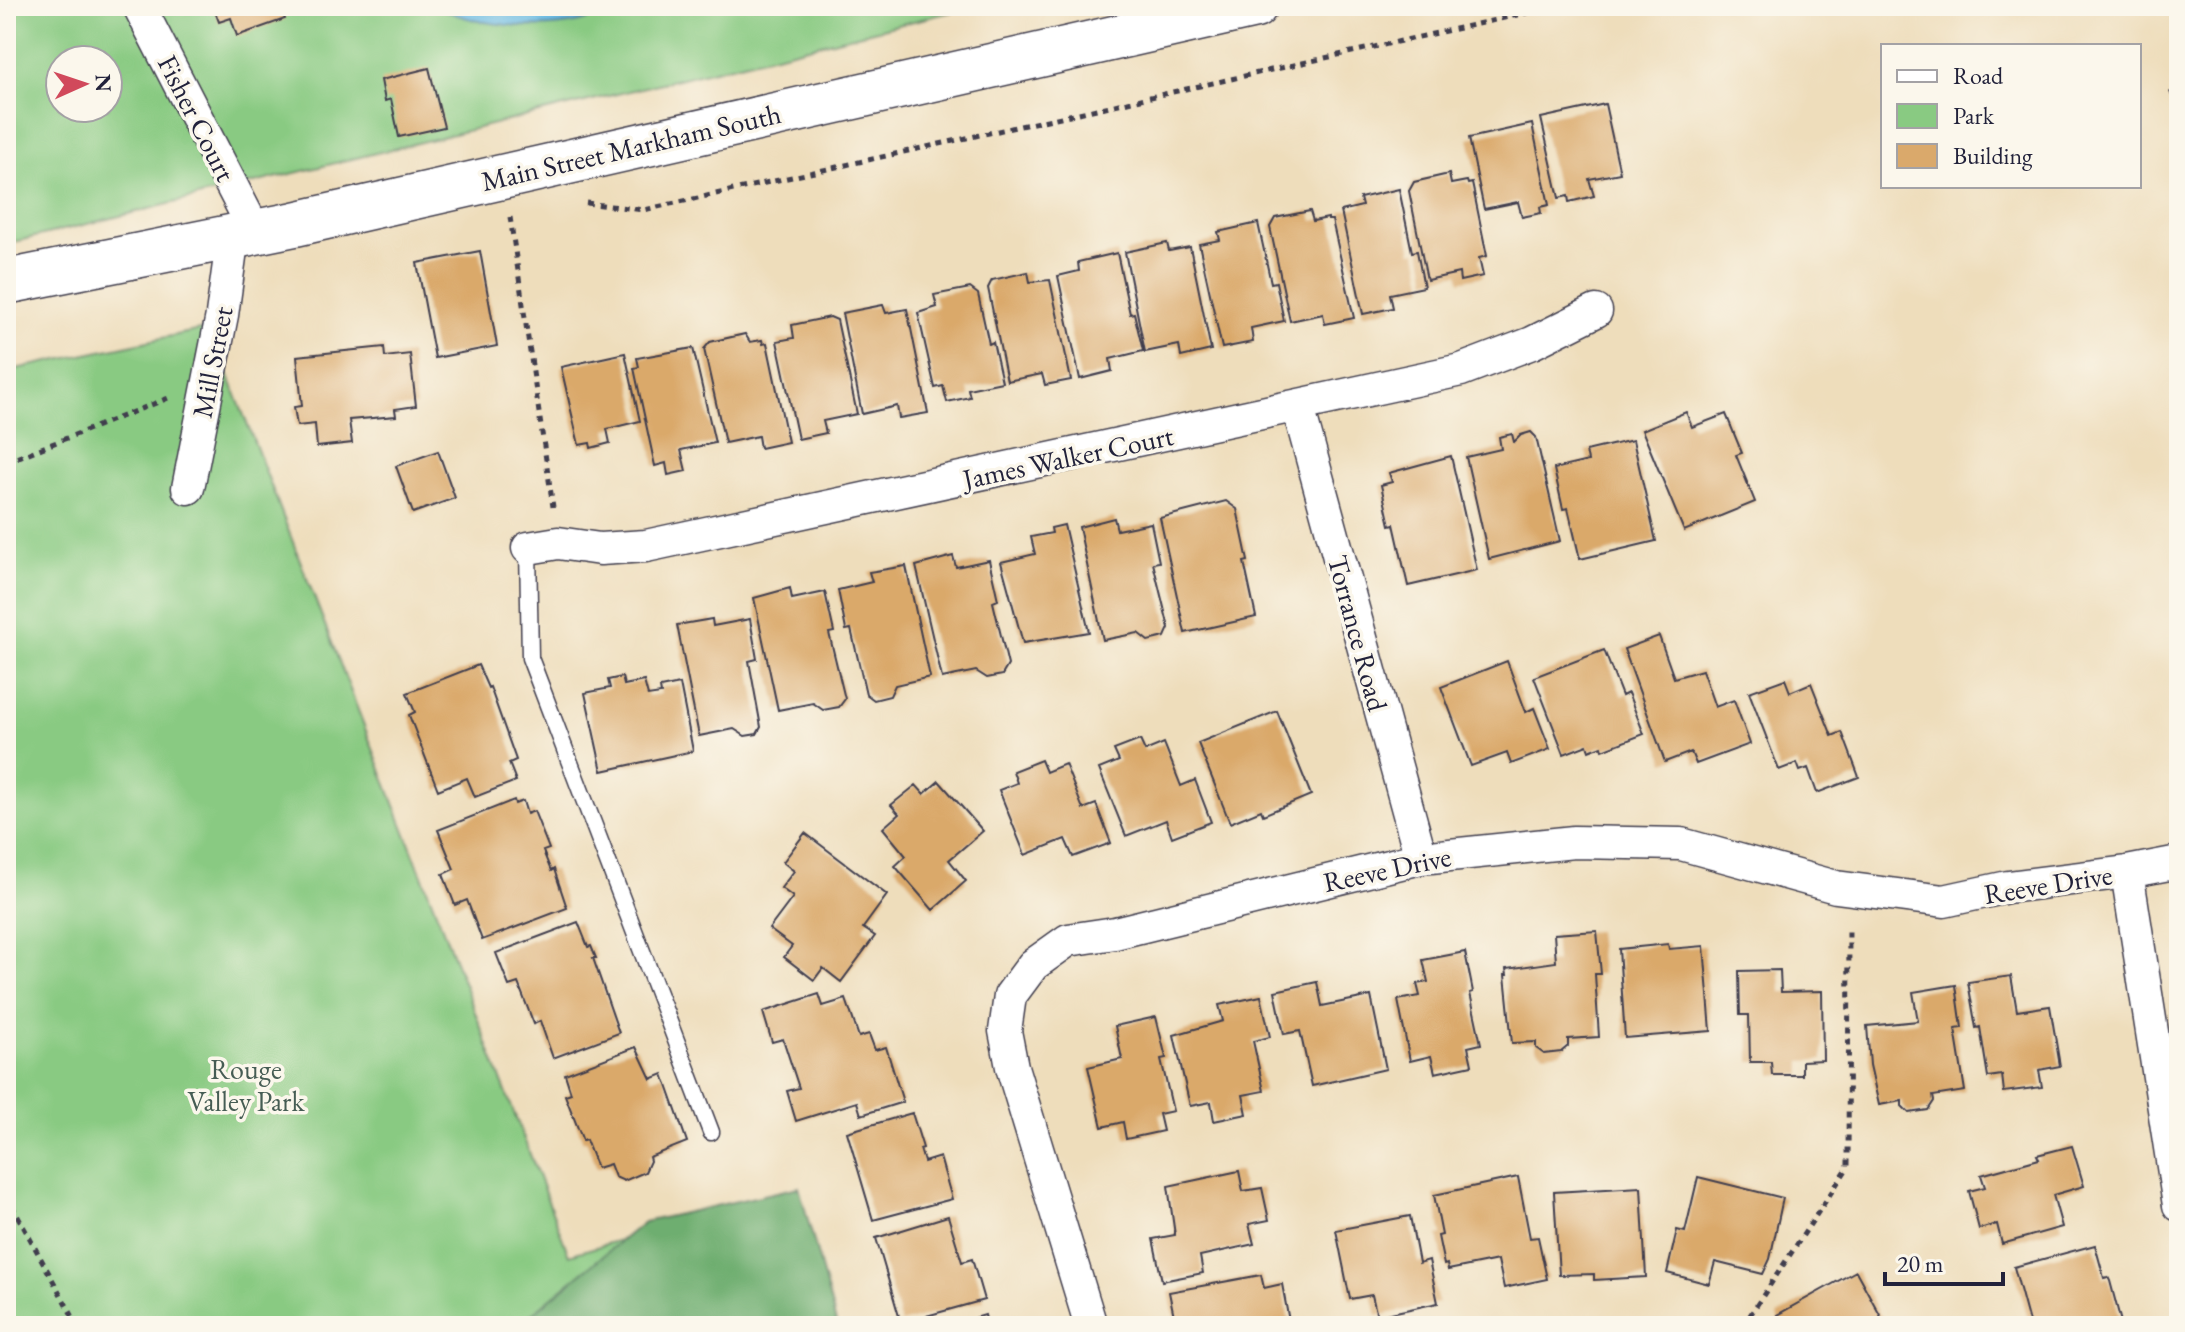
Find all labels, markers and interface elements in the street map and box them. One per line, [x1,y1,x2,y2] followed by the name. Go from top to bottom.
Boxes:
[44,44,124,124] north arrow
[1881,44,2141,188] legend
[150,49,244,187] street label: Fisher Court
[1953,60,2004,91] text: Road
[89,73,118,93] text: N
[478,95,784,199] street label: Main Street Markham South
[1953,100,1995,131] text: Park
[1953,140,2033,171] text: Building
[184,303,240,421] street label: Mill Street
[957,417,1177,497] street label: James Walker Court
[1320,551,1396,716] street label: Torrance Road
[1320,838,1454,900] street label: Reeve Drive
[1981,856,2115,912] street label: Reeve Drive
[187,1051,305,1119] park label: Rouge Valley Park
[1885,1236,2003,1286] scale bar
[1897,1248,1944,1279] text: 20 m

